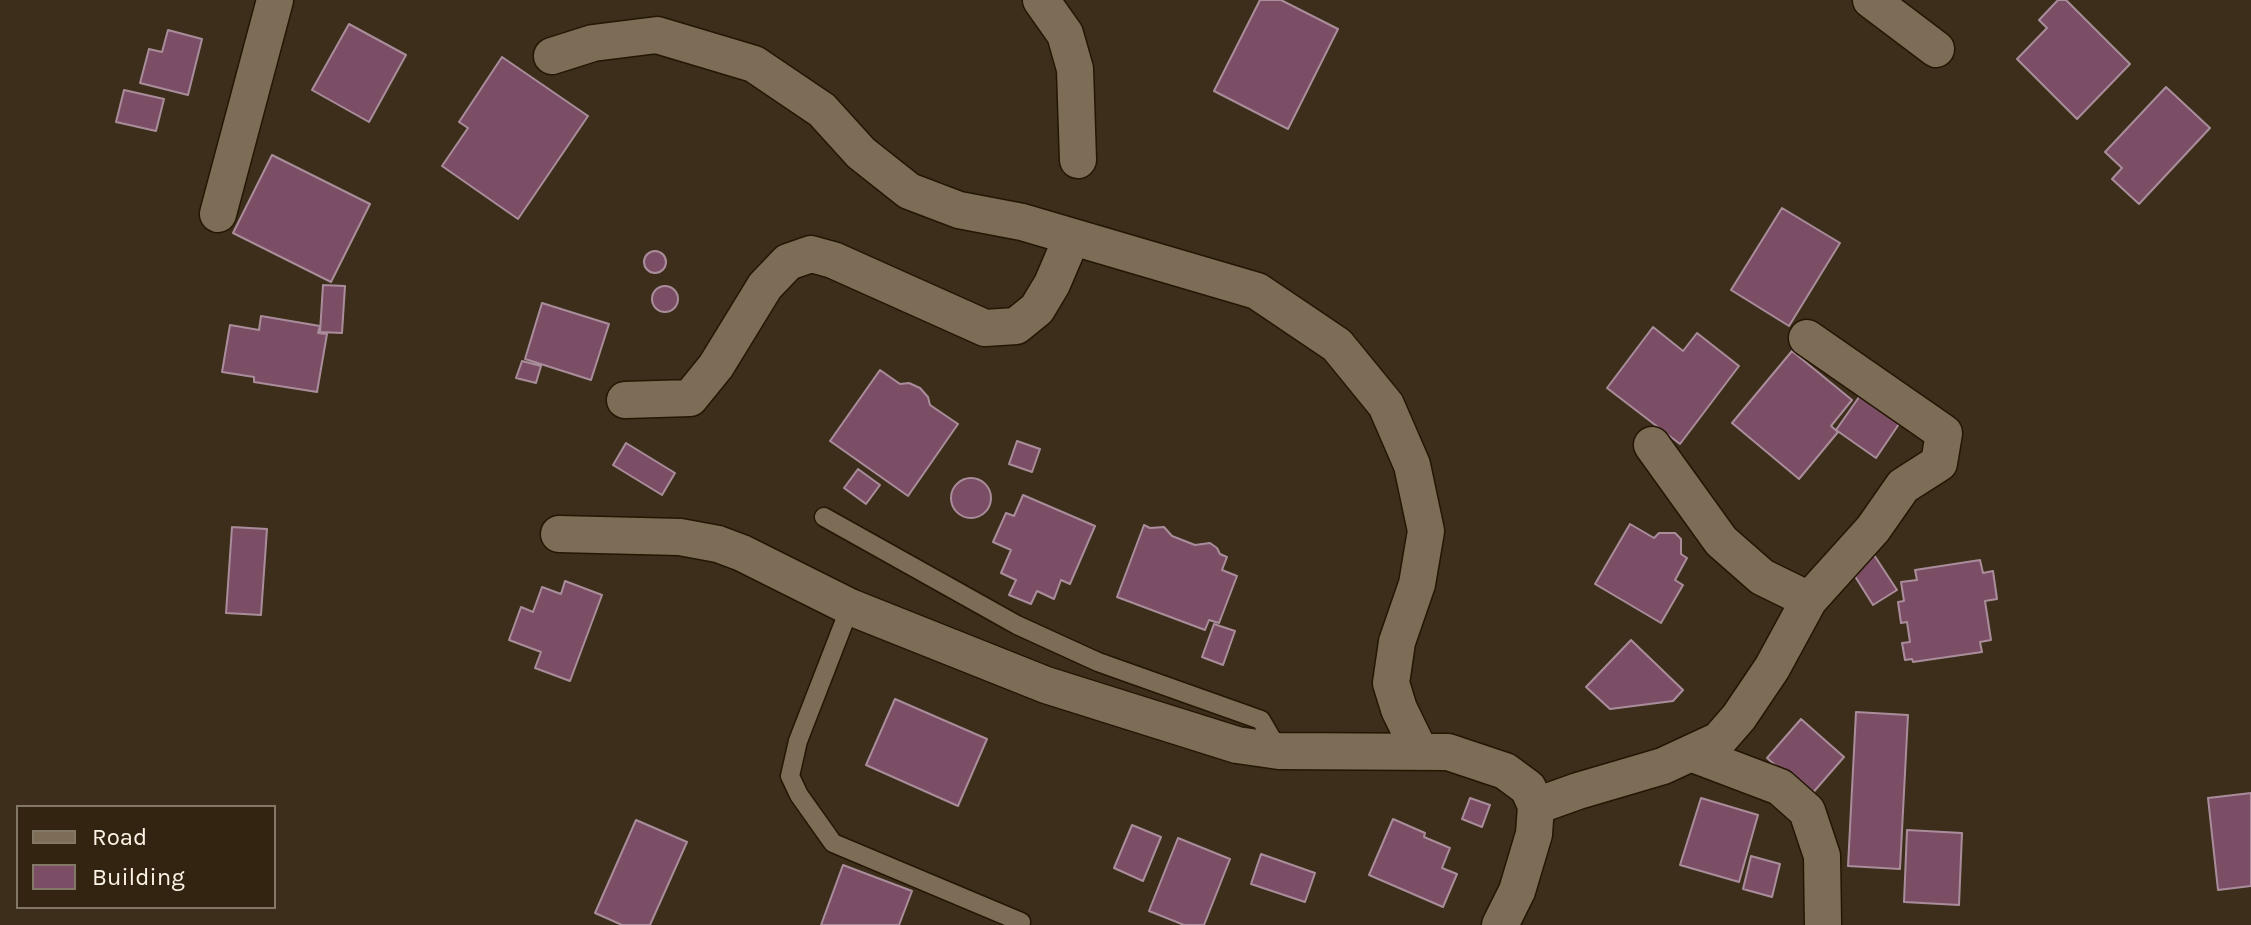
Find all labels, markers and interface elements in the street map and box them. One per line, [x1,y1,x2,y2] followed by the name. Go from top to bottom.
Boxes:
[16,805,276,909] legend
[92,823,147,851] text: Road
[92,863,185,891] text: Building

